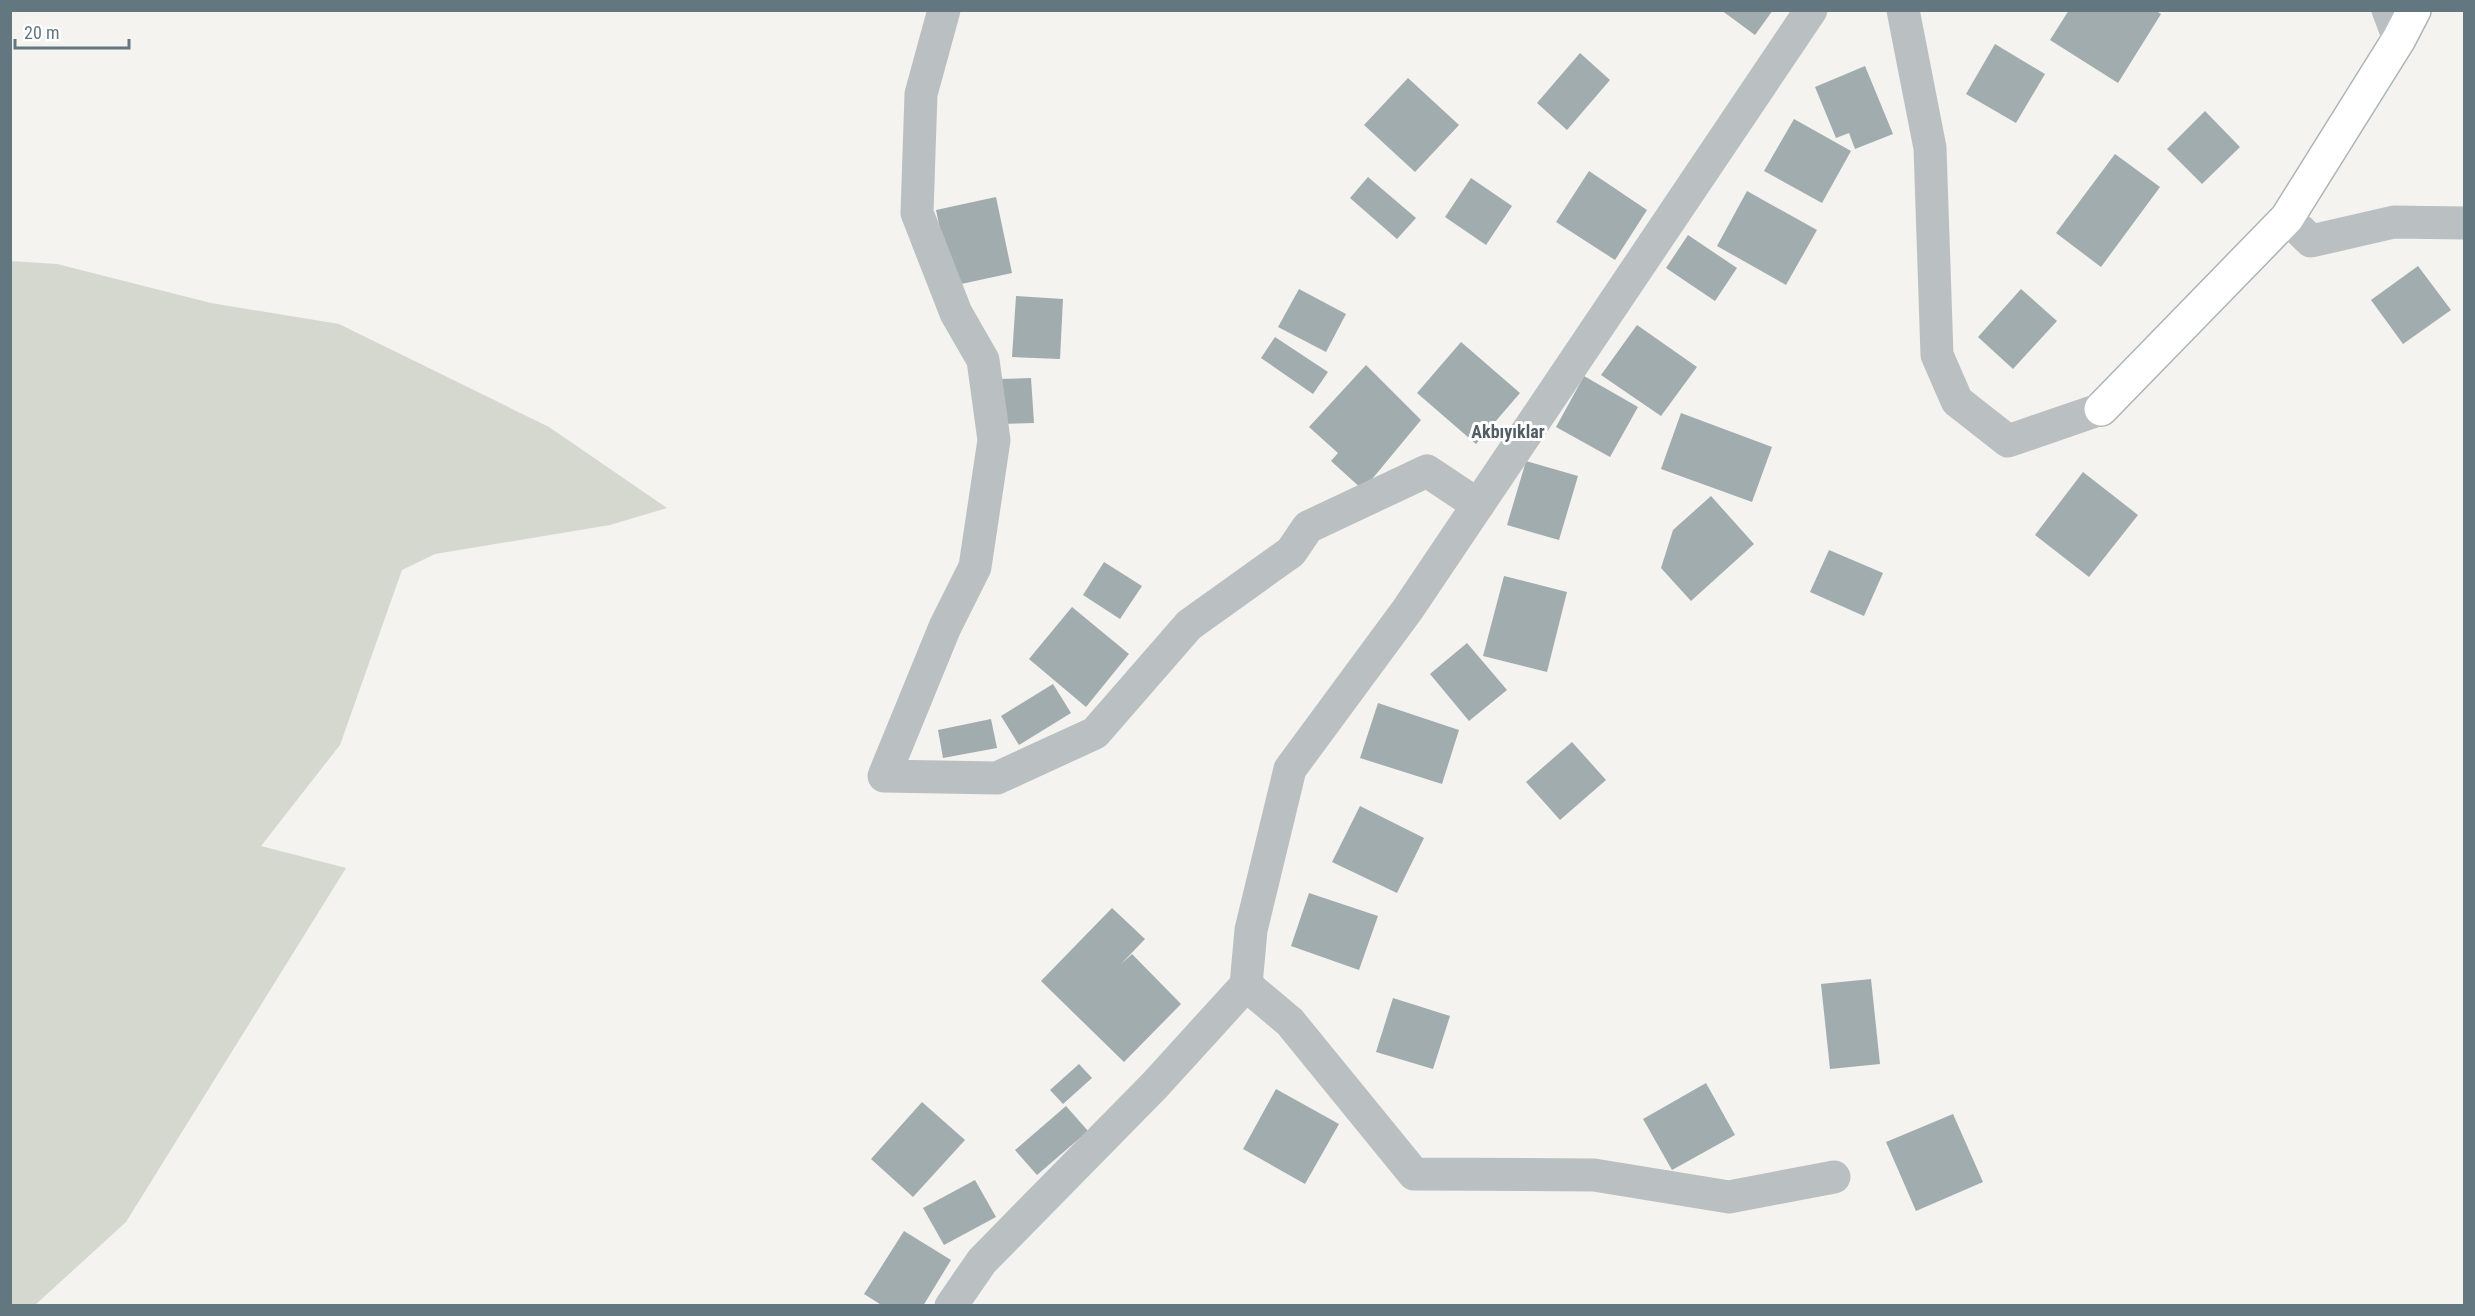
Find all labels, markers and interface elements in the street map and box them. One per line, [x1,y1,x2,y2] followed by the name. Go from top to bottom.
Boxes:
[15,12,129,50] scale bar
[24,22,59,43] text: 20 m
[1471,421,1545,442] district label: Akbıyıklar

